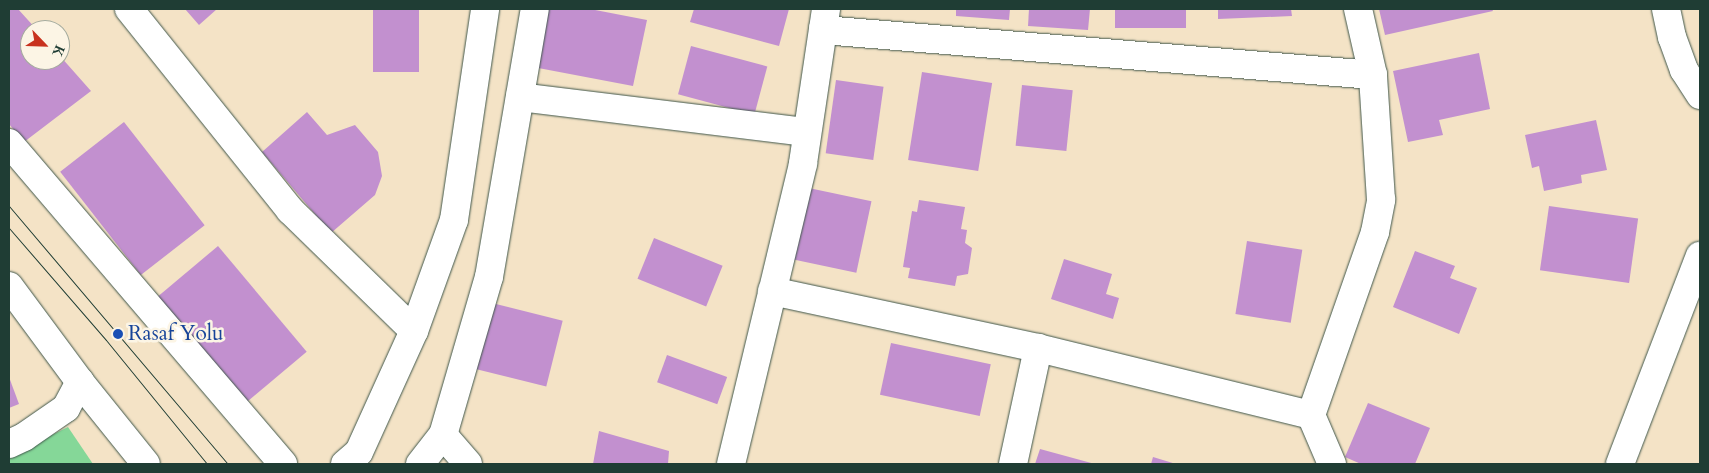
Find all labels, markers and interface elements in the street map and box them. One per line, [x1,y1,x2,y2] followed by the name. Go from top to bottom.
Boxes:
[20,20,70,70] north arrow
[47,42,69,60] text: K
[128,321,224,347] place label: Rasaf Yolu
[112,328,124,340] marker: Rasaf Yolu

